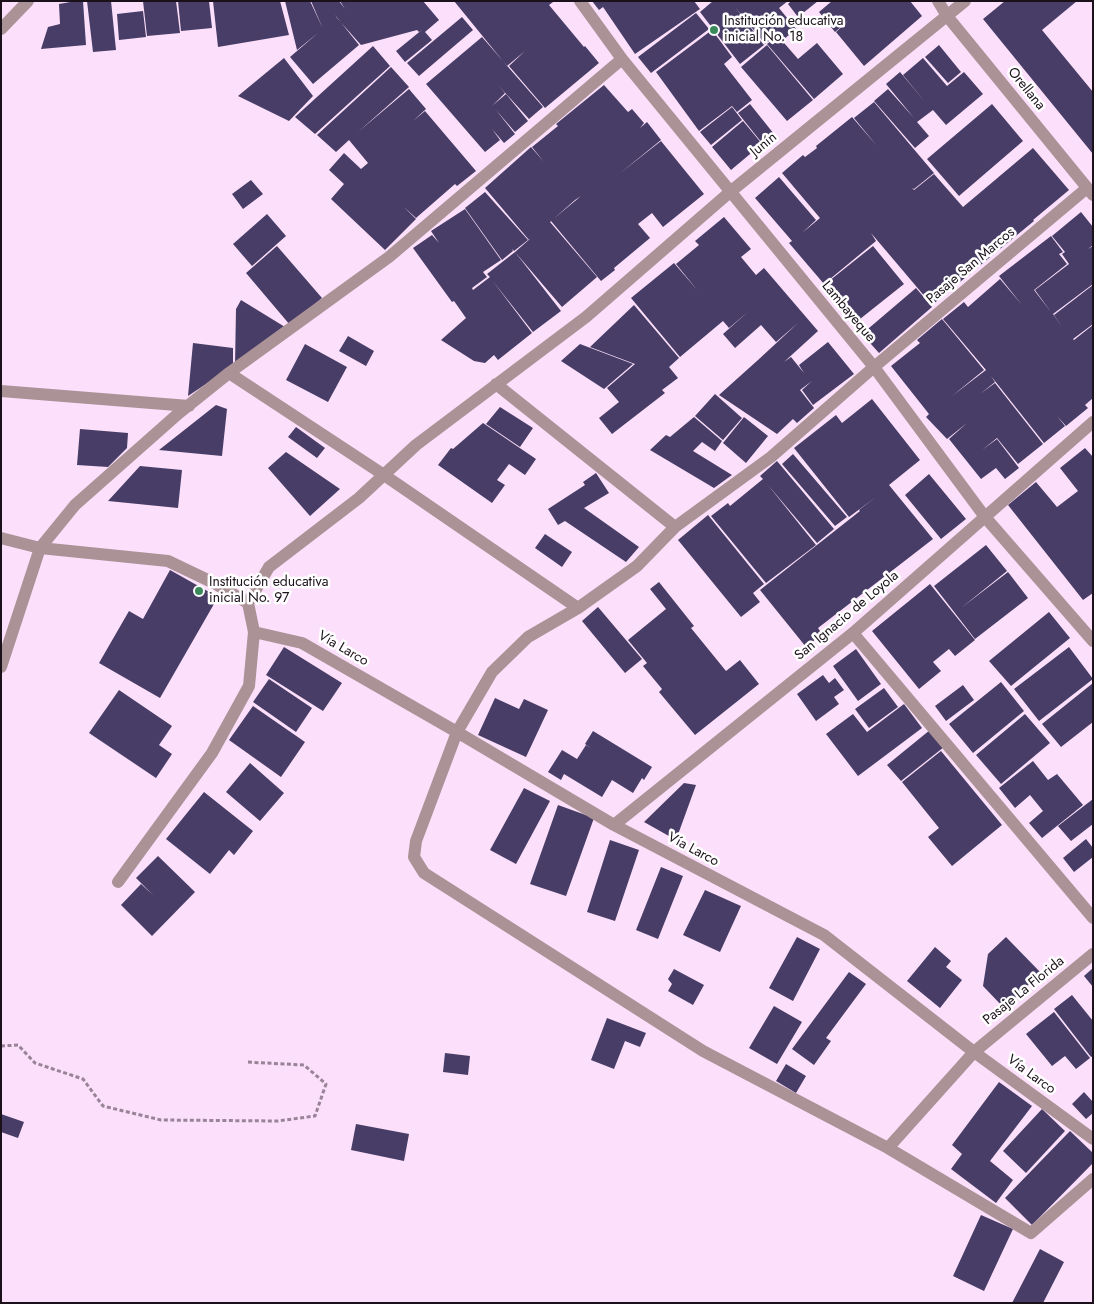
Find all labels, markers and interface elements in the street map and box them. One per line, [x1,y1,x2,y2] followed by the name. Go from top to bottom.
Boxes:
[724,14,844,46] place label: Institución educativa inicial No. 18
[708,24,720,36] marker: Institución educativa inicial No. 18
[1004,64,1048,114] street label: Orellana
[747,129,781,161] street label: Junín
[924,224,1018,308] street label: Pasaje San Marcos
[818,278,878,346] street label: Lambayeque
[792,568,902,664] street label: San Ignacio de Loyola
[209,575,329,608] place label: Institución educativa inicial No. 97
[193,585,205,597] marker: Institución educativa inicial No. 97
[315,628,371,670] street label: Vía Larco
[664,829,722,871] street label: Vía Larco
[980,953,1068,1029] street label: Pasaje La Florida
[1004,1052,1058,1098] street label: Vía Larco

